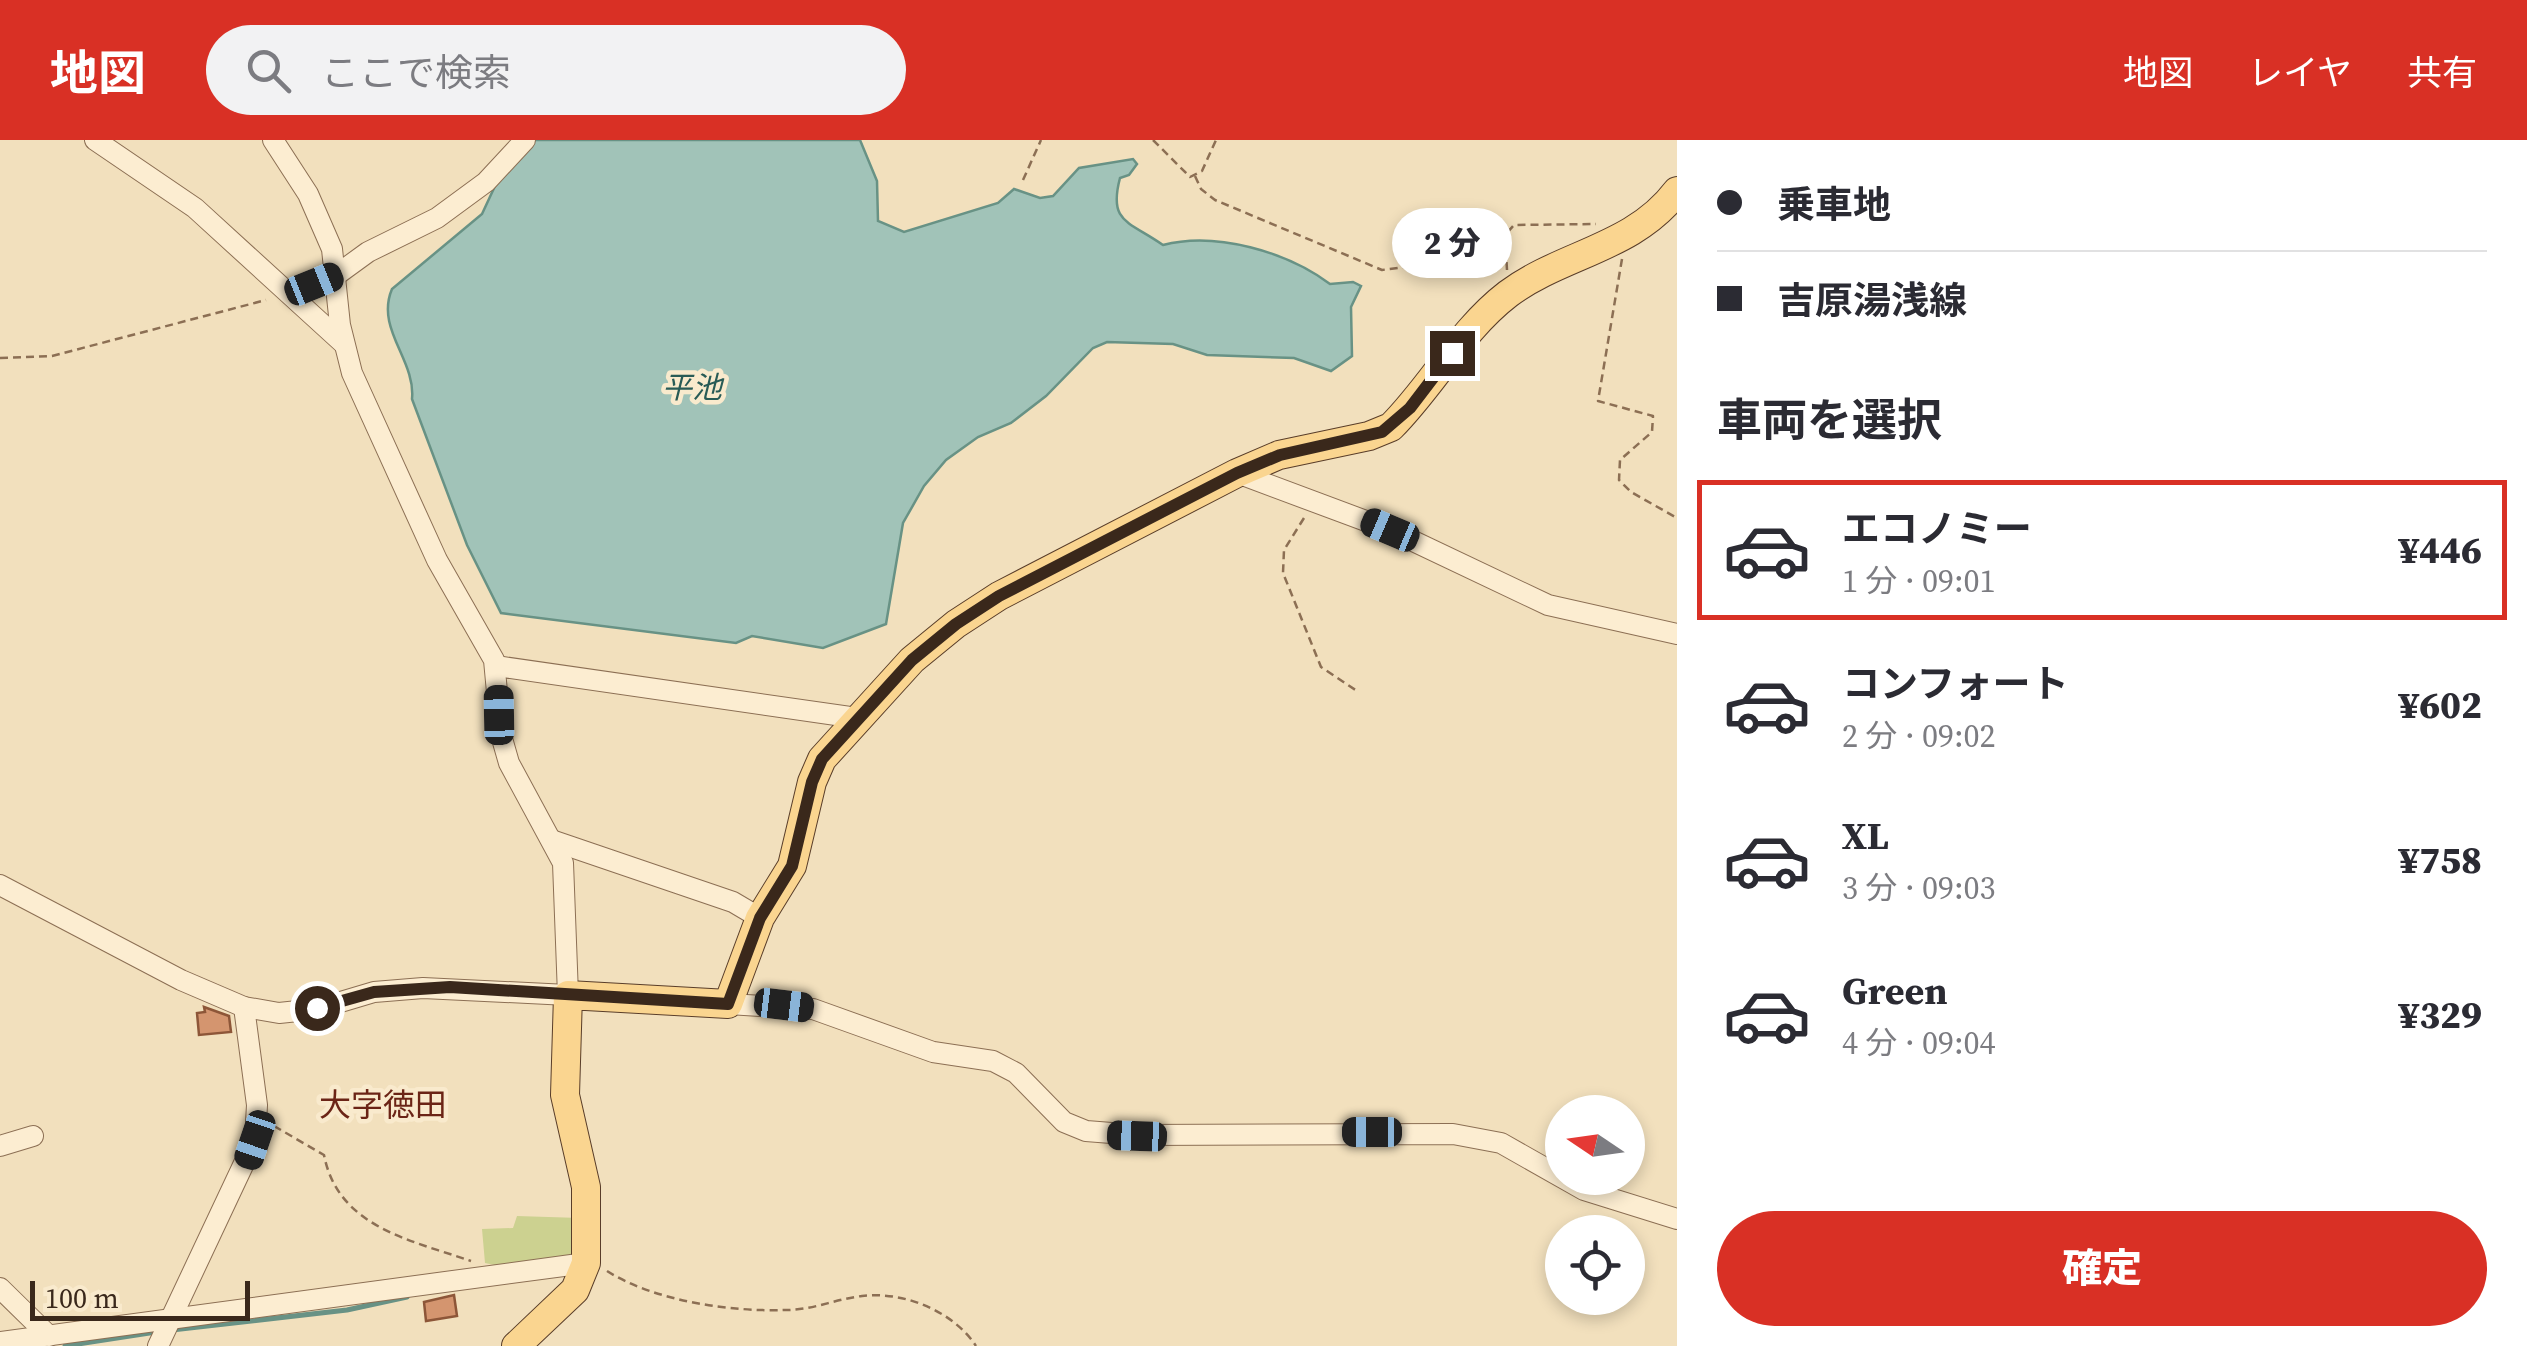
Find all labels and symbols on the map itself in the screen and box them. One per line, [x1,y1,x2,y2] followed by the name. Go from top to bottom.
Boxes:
[1392,208,1512,278] callout: 2 分
[281,259,347,309] car
[1430,331,1475,376] route end
[662,367,725,408] water label: 平池
[1357,504,1423,556] car
[483,685,515,745] car
[295,986,340,1031] route start
[752,986,816,1024] car
[319,1083,447,1127] district label: 大字徳田
[1545,1095,1645,1195] north arrow
[231,1107,279,1173] car
[1342,1117,1402,1147] car
[1106,1120,1168,1152] car
[30,1276,250,1320] scale bar

